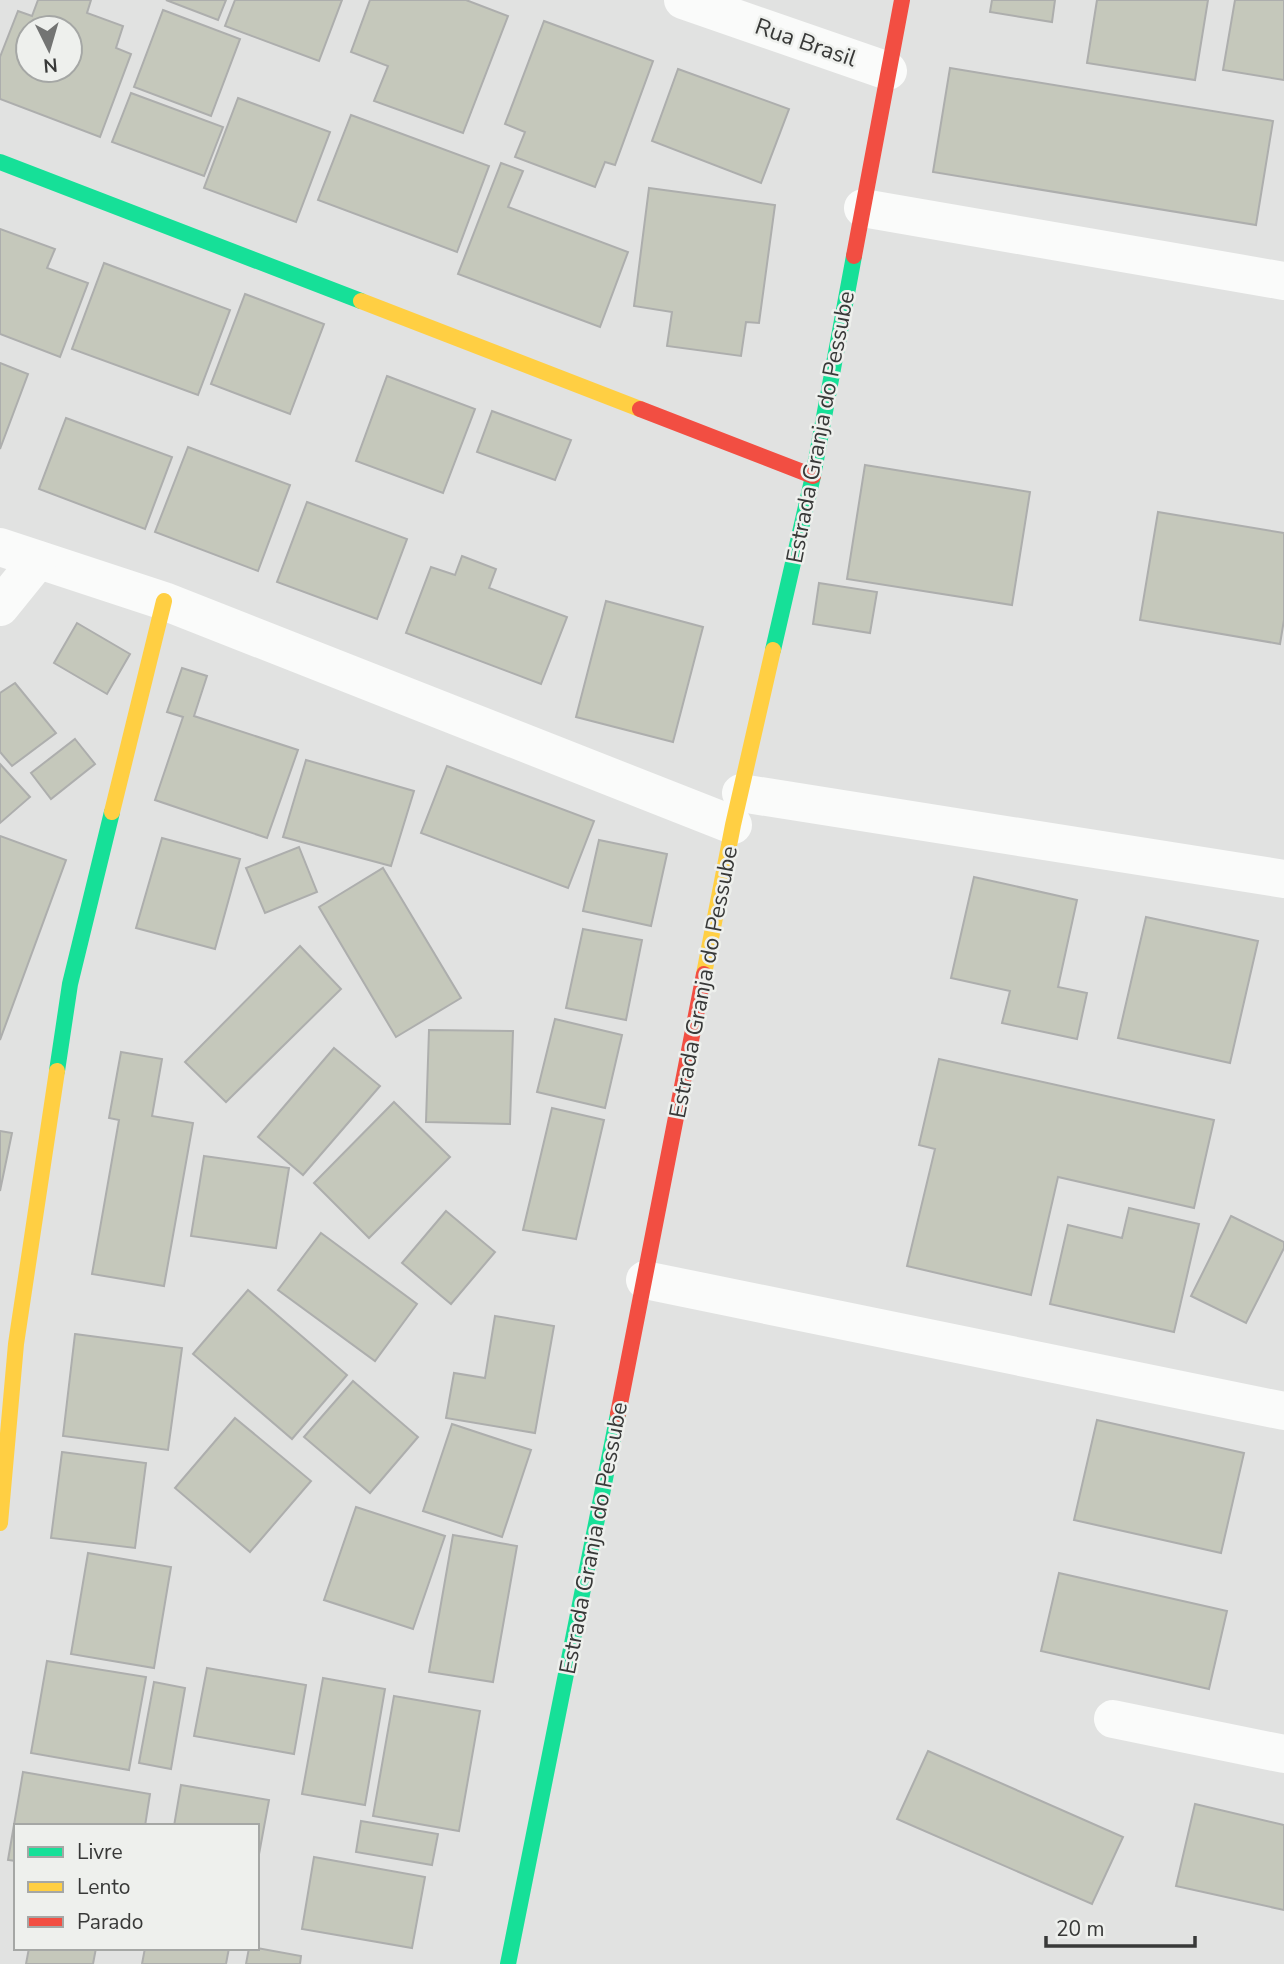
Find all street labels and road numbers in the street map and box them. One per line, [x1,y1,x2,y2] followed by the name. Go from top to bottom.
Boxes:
[751,11,861,74] street label: Rua Brasil
[779,288,862,566] street label: Estrada Granja do Pessube
[662,843,745,1121] street label: Estrada Granja do Pessube
[552,1399,635,1677] street label: Estrada Granja do Pessube

